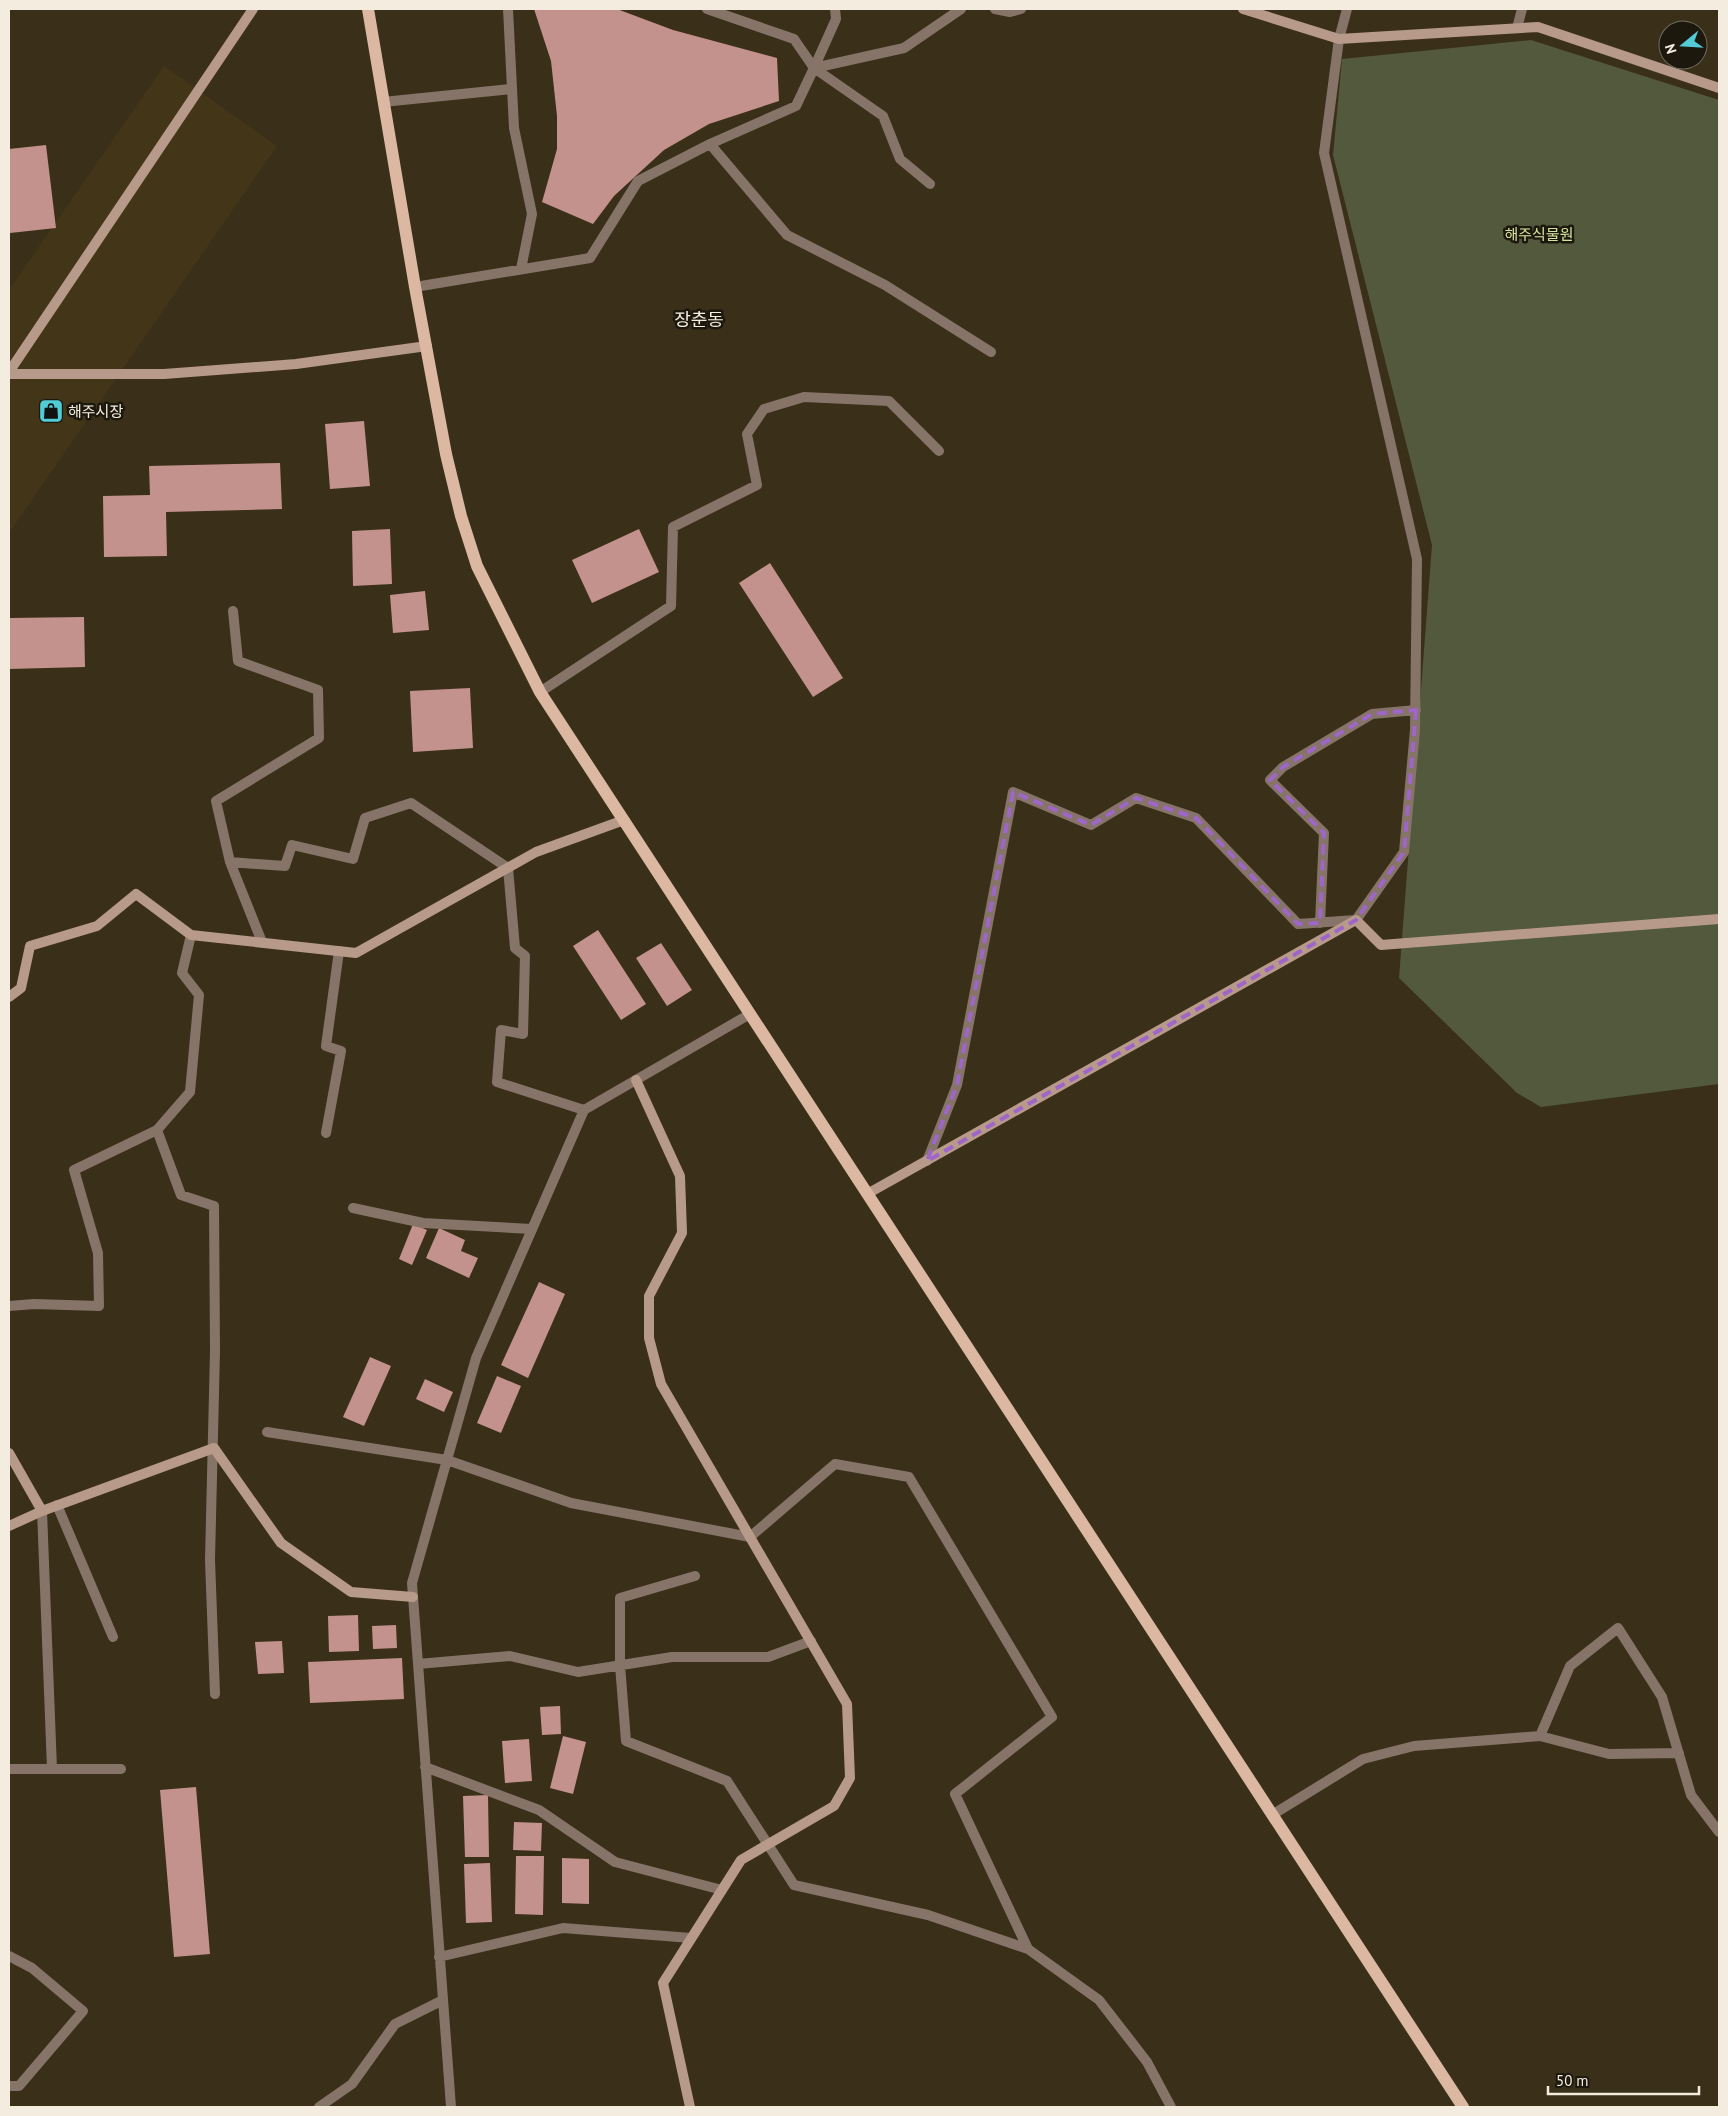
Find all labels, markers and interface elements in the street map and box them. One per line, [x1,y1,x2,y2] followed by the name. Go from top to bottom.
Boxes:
[1658,20,1708,70] north arrow
[1661,42,1681,56] text: N
[1504,225,1574,244] park label: 해주식물원
[674,308,724,331] district label: 장춘동
[38,398,64,424] shop icon: 해주시장
[68,402,123,421] place label: 해주시장
[1548,2064,1699,2096] scale bar
[1556,2071,1589,2090] text: 50 m

